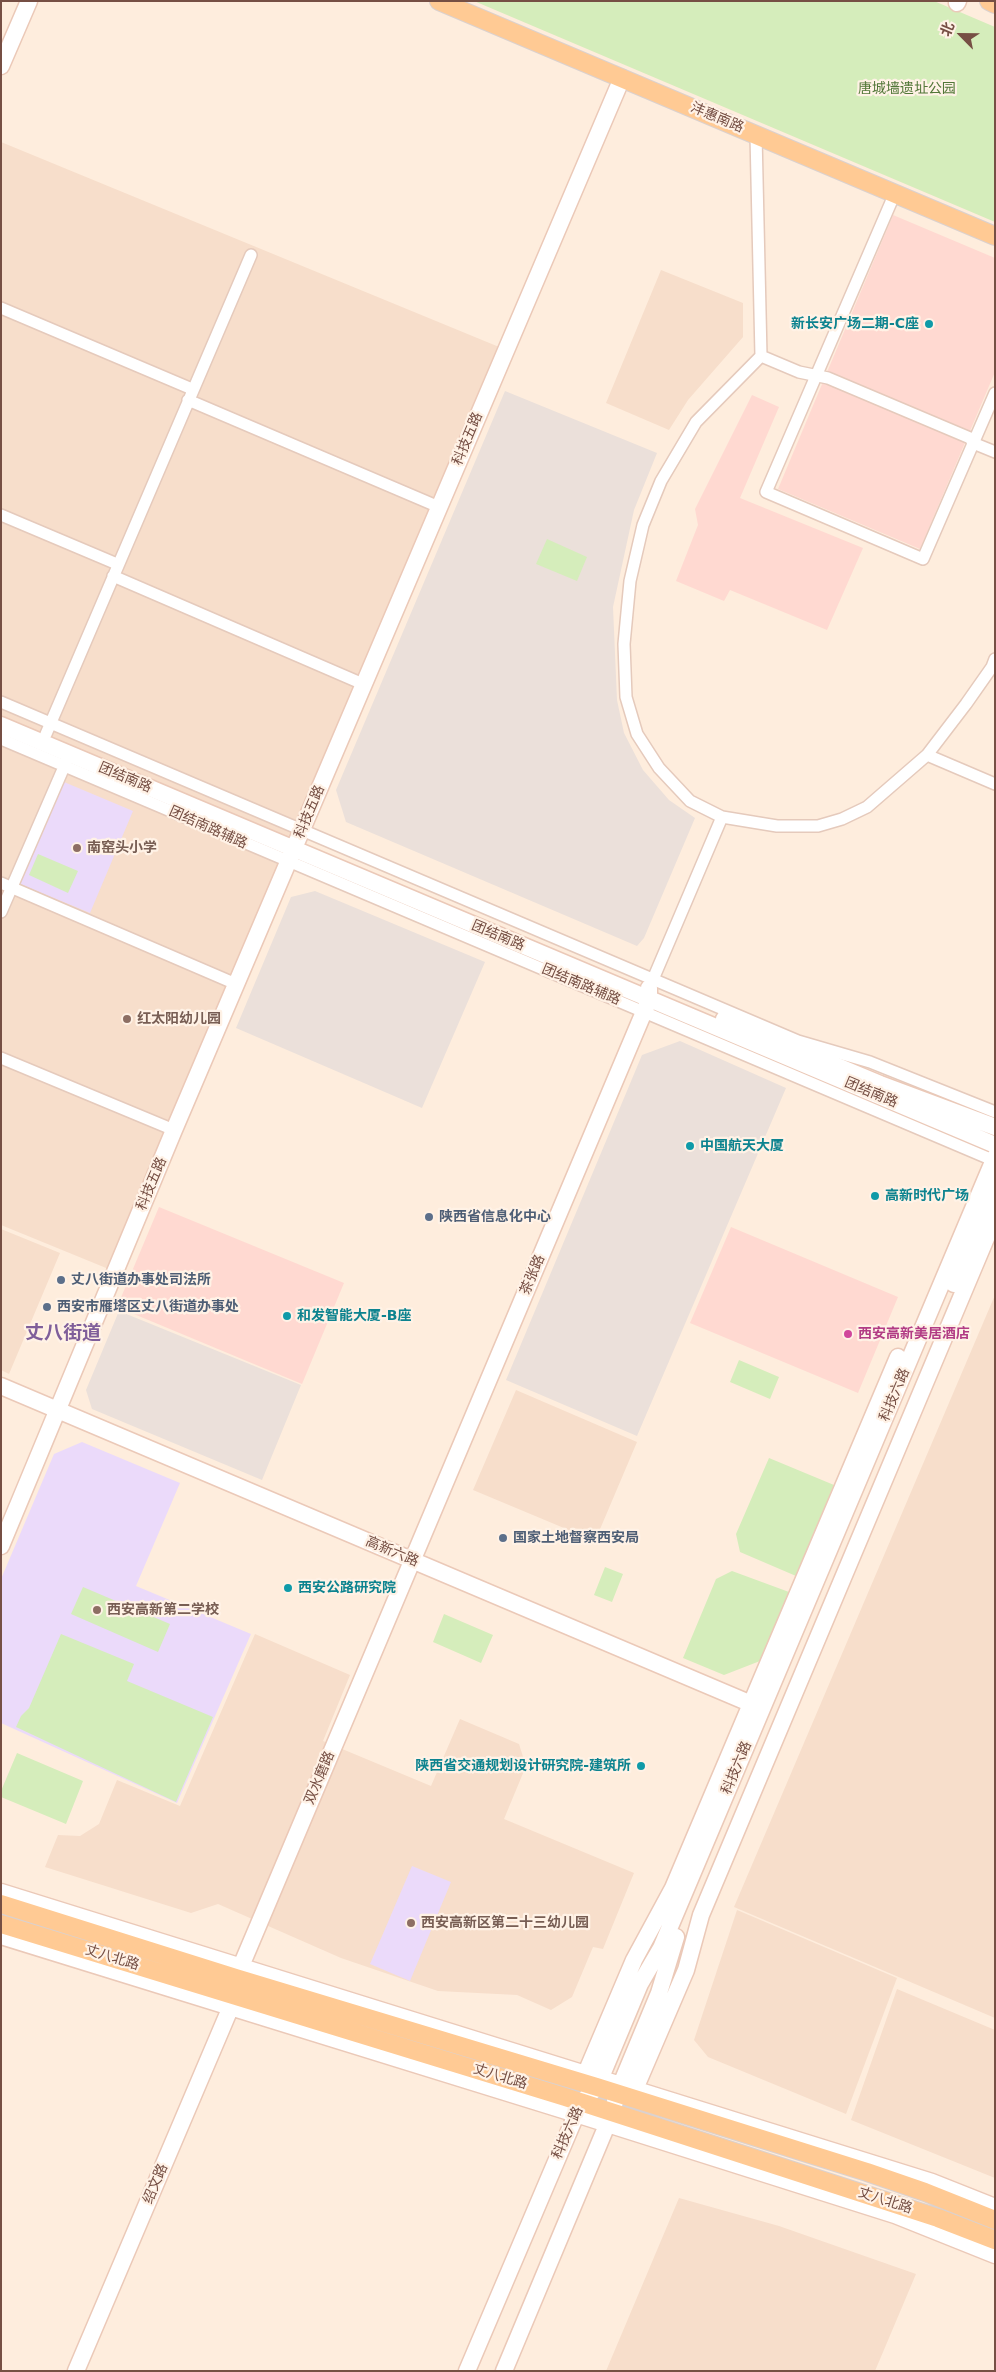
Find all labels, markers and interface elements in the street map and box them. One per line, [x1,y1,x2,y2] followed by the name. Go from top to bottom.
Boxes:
[936,10,986,60] north arrow
[937,20,957,39] text: 北
[858,81,956,97] park label: 唐城墙遗址公园
[688,99,746,137] street label: 沣惠南路
[791,316,919,332] place label: 新长安广场二期-C座
[923,318,935,330] marker: 新长安广场二期-C座
[449,410,487,468] street label: 科技五路
[96,759,154,797] street label: 团结南路
[291,783,329,841] street label: 科技五路
[166,803,250,853] street label: 团结南路辅路
[87,840,157,856] place label: 南窑头小学
[71,842,83,854] marker: 南窑头小学
[469,917,527,955] street label: 团结南路
[539,961,623,1009] street label: 团结南路辅路
[137,1011,221,1027] place label: 红太阳幼儿园
[121,1013,133,1025] marker: 红太阳幼儿园
[842,1074,900,1112] street label: 团结南路
[700,1138,784,1154] place label: 中国航天大厦
[684,1140,696,1152] marker: 中国航天大厦
[133,1155,171,1213] street label: 科技五路
[885,1188,969,1204] place label: 高新时代广场
[869,1190,881,1202] marker: 高新时代广场
[439,1209,551,1225] place label: 陕西省信息化中心
[423,1211,435,1223] marker: 陕西省信息化中心
[517,1252,549,1298] street label: 茶张路
[71,1272,211,1288] place label: 丈八街道办事处司法所
[55,1274,67,1286] marker: 丈八街道办事处司法所
[57,1299,239,1315] place label: 西安市雁塔区丈八街道办事处
[41,1301,53,1313] marker: 西安市雁塔区丈八街道办事处
[297,1308,411,1324] place label: 和发智能大厦-B座
[281,1310,293,1322] marker: 和发智能大厦-B座
[25,1323,101,1345] district label: 丈八街道
[858,1326,970,1342] place label: 西安高新美居酒店
[842,1328,854,1340] marker: 西安高新美居酒店
[876,1366,914,1424] street label: 科技六路
[513,1530,639,1546] place label: 国家土地督察西安局
[497,1532,509,1544] marker: 国家土地督察西安局
[363,1533,421,1571] street label: 高新六路
[298,1580,396,1596] place label: 西安公路研究院
[282,1582,294,1594] marker: 西安公路研究院
[107,1602,219,1618] place label: 西安高新第二学校
[91,1604,103,1616] marker: 西安高新第二学校
[718,1739,756,1797] street label: 科技六路
[301,1749,339,1807] street label: 双水磨路
[415,1758,631,1774] place label: 陕西省交通规划设计研究院-建筑所
[635,1760,647,1772] marker: 陕西省交通规划设计研究院-建筑所
[421,1915,589,1931] place label: 西安高新区第二十三幼儿园
[405,1917,417,1929] marker: 西安高新区第二十三幼儿园
[83,1942,141,1974] street label: 丈八北路
[471,2061,529,2093] street label: 丈八北路
[549,2104,587,2162] street label: 科技六路
[140,2161,172,2207] street label: 绍文路
[856,2184,914,2218] street label: 丈八北路

